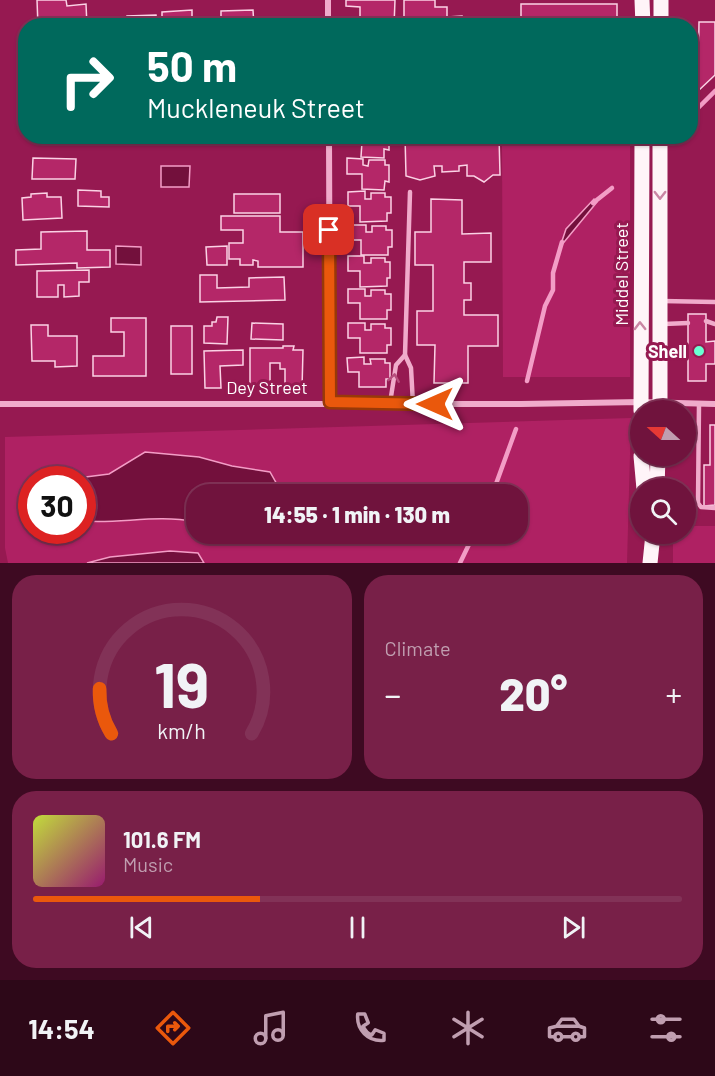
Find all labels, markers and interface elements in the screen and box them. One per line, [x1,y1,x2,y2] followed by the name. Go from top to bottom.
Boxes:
[147,40,237,90] text: 50 m
[48,42,126,120] icon: right
[147,91,365,123] text: Muckleneuk Street
[654,190,666,199] one-way arrow
[303,204,354,255] pin
[312,213,345,246] icon: arrive
[610,222,632,326] street label: Middel Street
[634,321,646,330] one-way arrow
[648,340,687,362] place label: Shell
[692,344,706,358] marker: Shell
[403,372,467,436] position arrow
[387,373,400,383] one-way arrow
[226,376,308,398] street label: Dey Street
[630,400,696,466] north arrow
[630,400,696,544] map controls
[18,466,96,544] speed limit sign: 30
[630,478,696,544] button: search
[264,501,450,527] text: 14:55 · 1 min · 130 m
[385,636,451,660] text: Climate
[154,646,209,720] text: 19
[499,666,567,720] text: 20°
[385,674,401,714] text: −
[666,674,682,714] text: +
[157,718,206,743] text: km/h
[123,826,201,852] text: 101.6 FM
[123,852,173,876] text: Music
[125,911,158,944] icon: previous
[341,911,374,944] icon: pause
[557,911,590,944] icon: next
[152,1007,194,1049] icon: directions
[250,1007,292,1049] icon: music
[349,1007,391,1049] icon: phone
[447,1007,489,1049] icon: climate
[546,1007,588,1049] icon: car
[645,1007,687,1049] icon: filters
[28,1012,95,1044] text: 14:54

